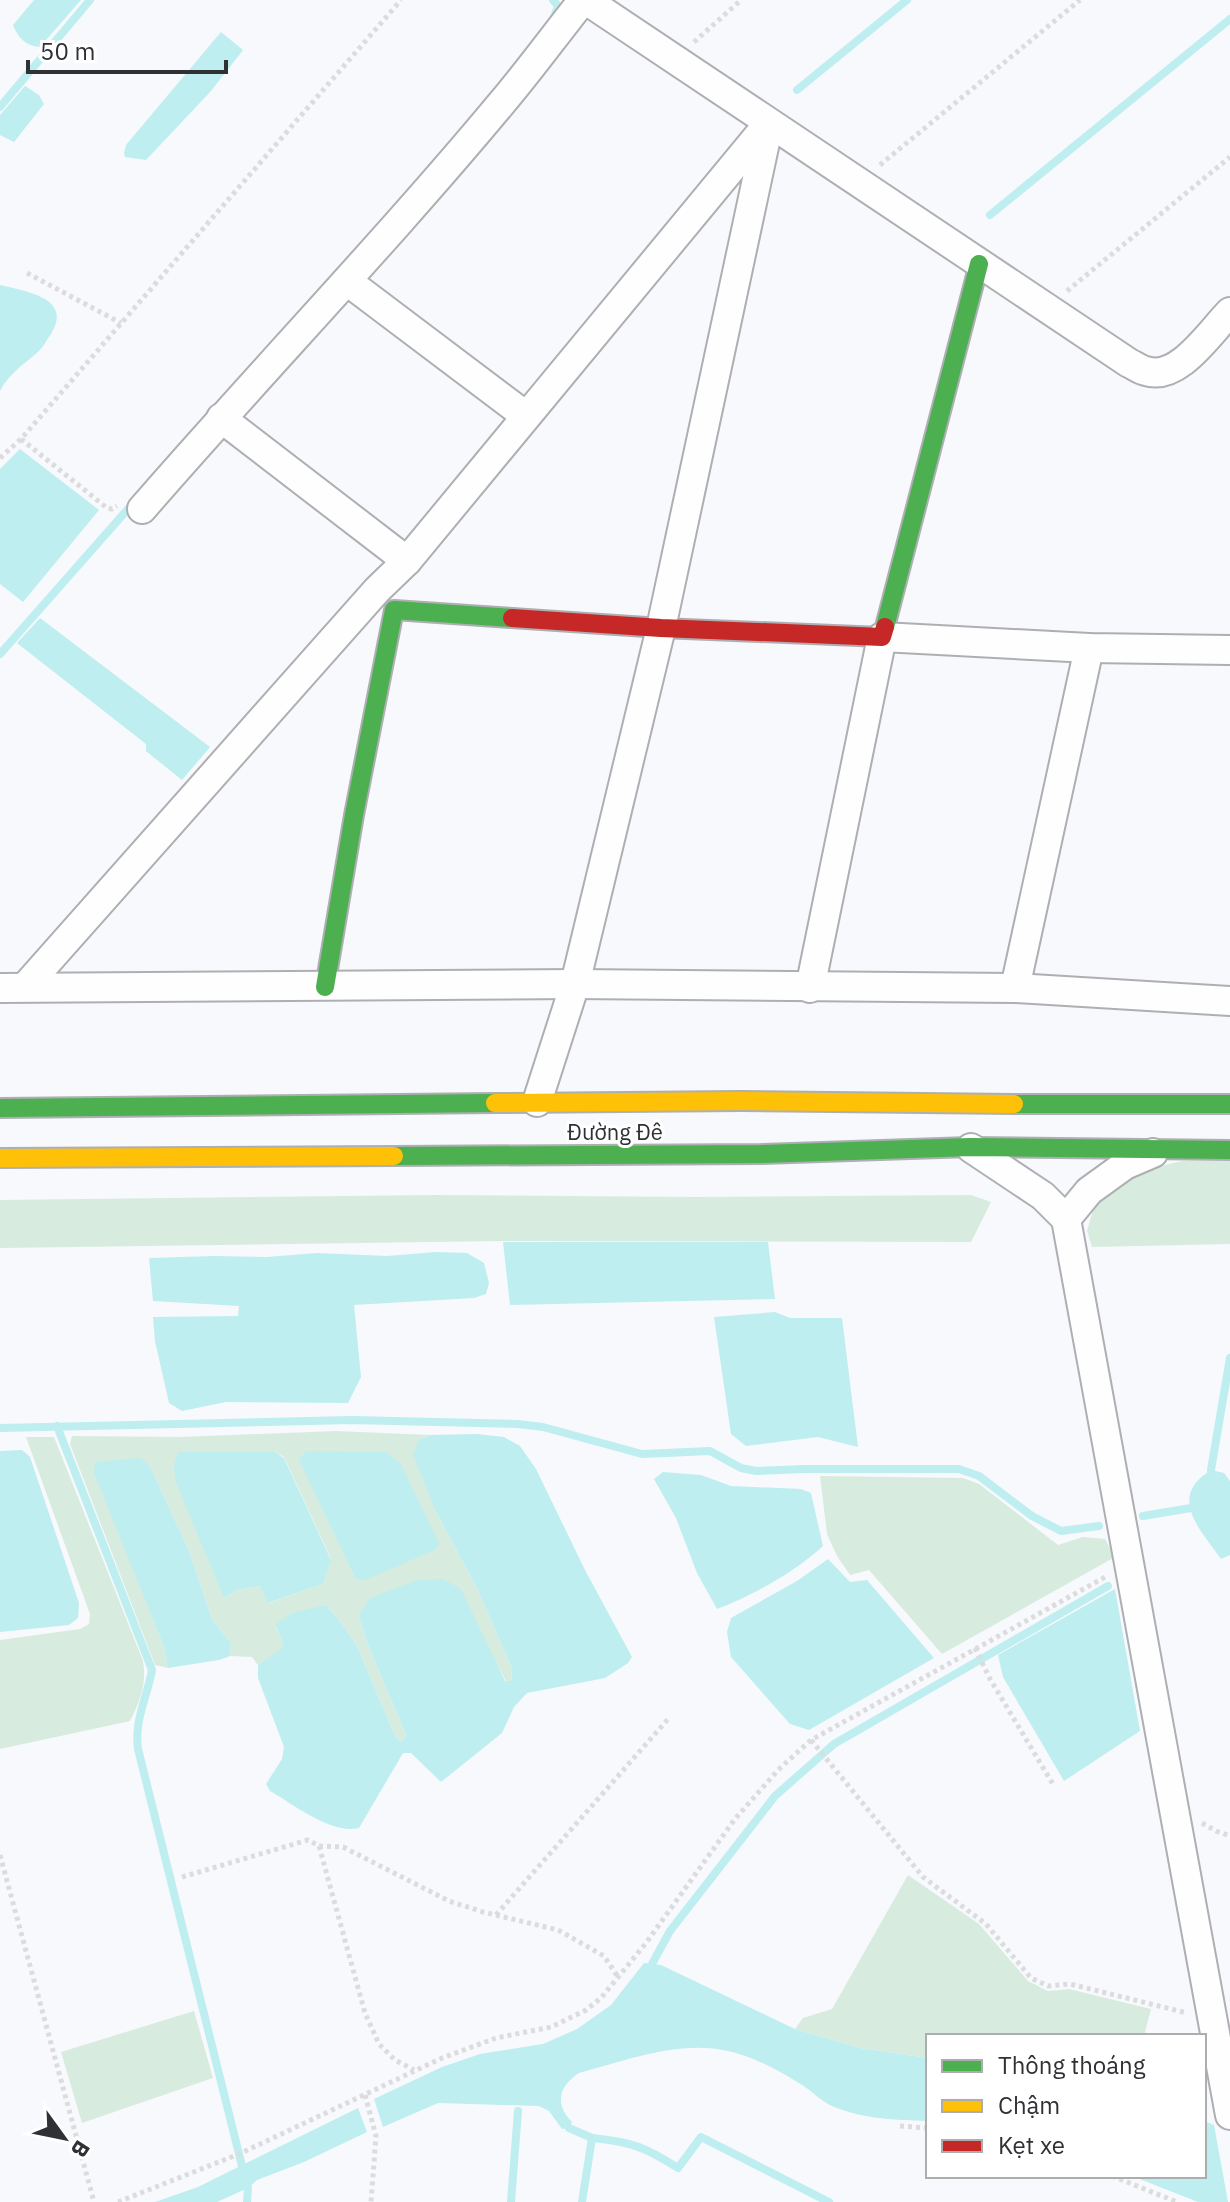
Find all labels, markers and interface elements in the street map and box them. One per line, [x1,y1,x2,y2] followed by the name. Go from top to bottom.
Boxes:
[28,24,226,74] scale bar
[40,35,95,67] text: 50 m
[567,1117,663,1146] street label: Đường Đê
[926,2034,1206,2178] legend
[998,2049,1146,2081] text: Thông thoáng
[998,2089,1060,2121] text: Chậm
[24,2098,104,2178] north arrow
[998,2129,1065,2161] text: Kẹt xe
[65,2135,97,2163] text: B

